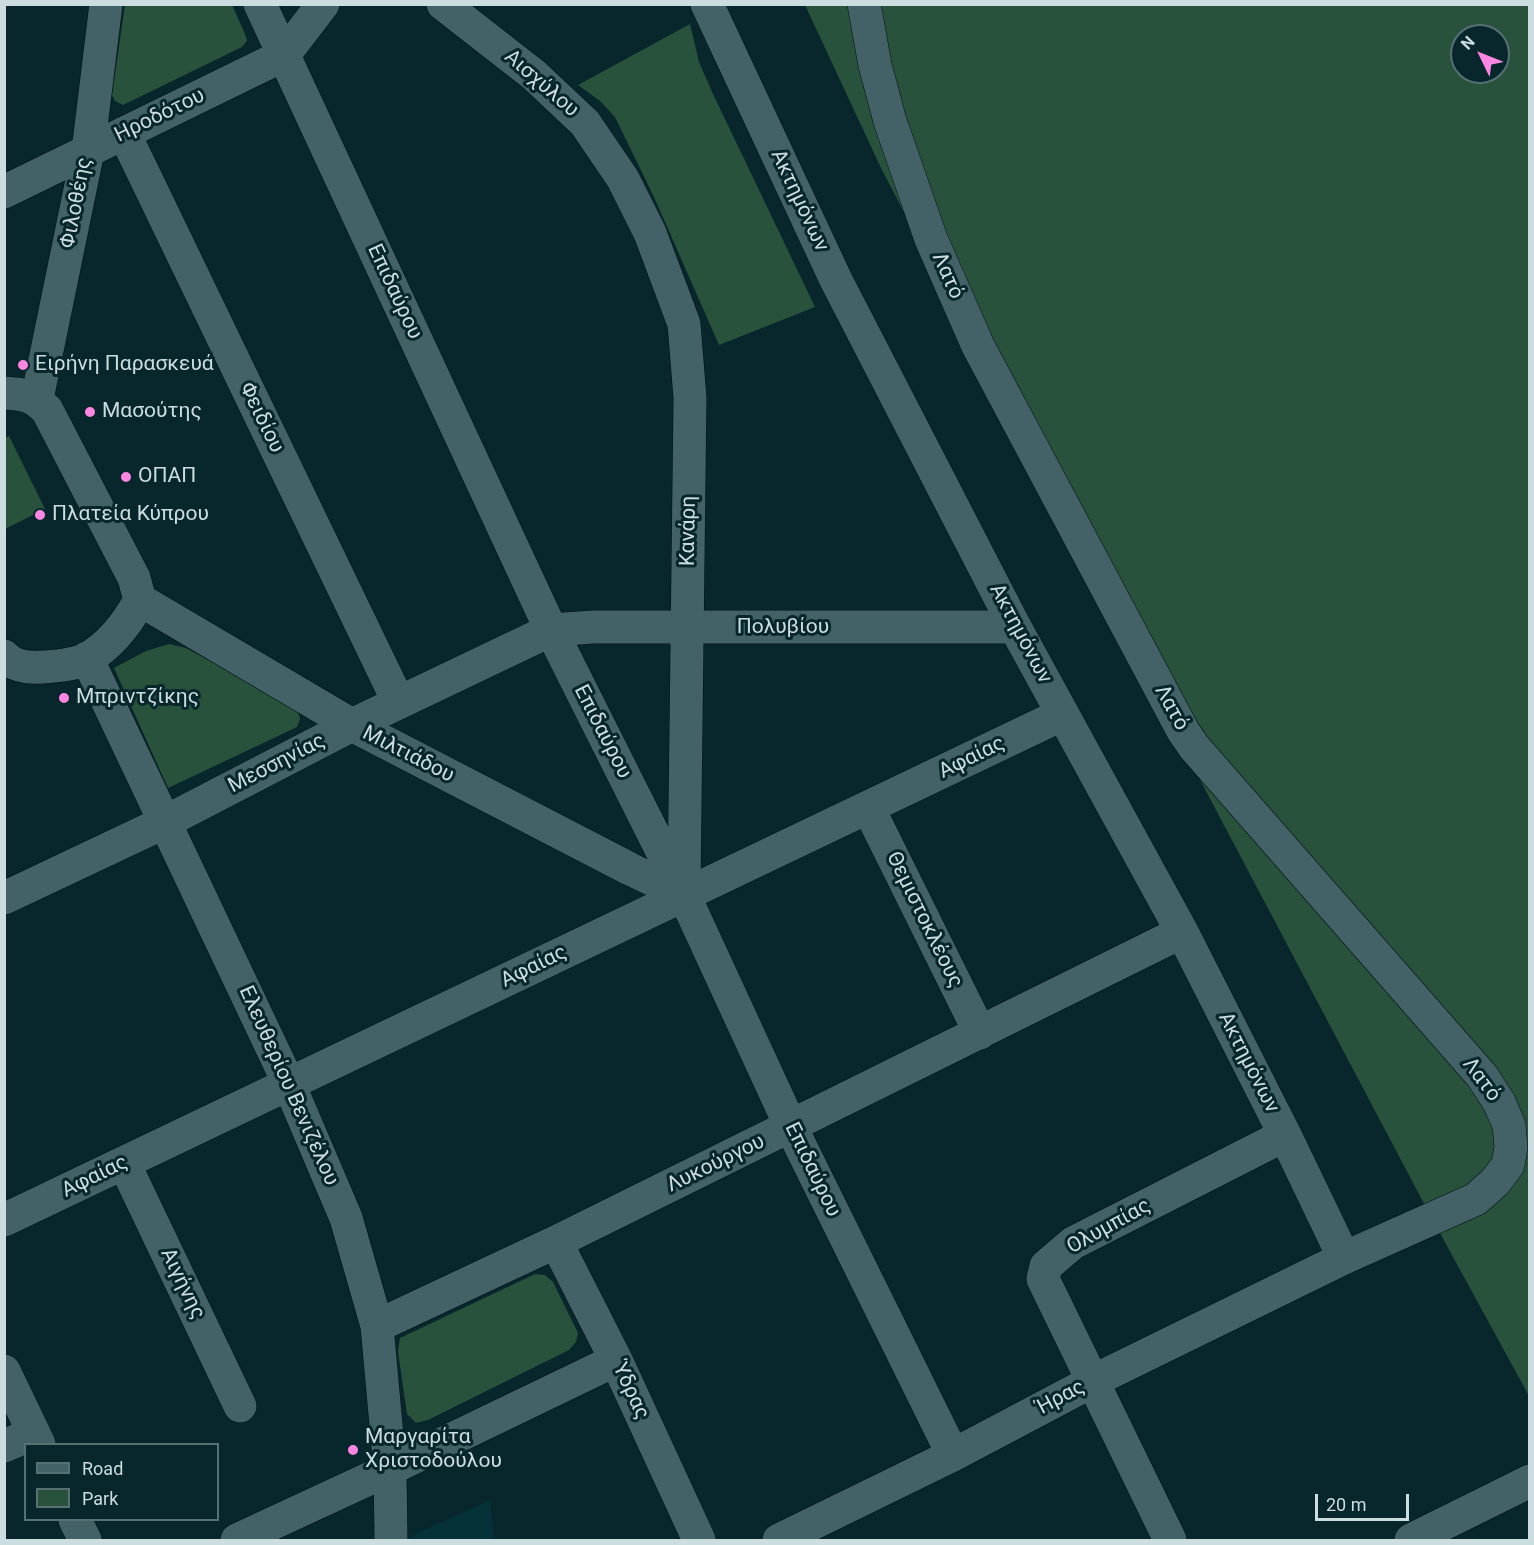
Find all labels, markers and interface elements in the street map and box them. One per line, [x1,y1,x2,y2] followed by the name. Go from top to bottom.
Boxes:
[1450,24,1510,84] north arrow
[1457,32,1479,53] text: N
[499,45,583,123] street label: Αισχύλου
[111,83,209,149] street label: Ηροδότου
[764,146,834,256] street label: Ακτημόνων
[56,155,98,251] street label: Φιλοθέης
[361,241,427,343] street label: Επιδαύρου
[926,249,968,303] street label: Λατό
[35,352,214,378] place label: Ειρήνη Παρασκευά
[16,358,30,372] marker: Ειρήνη Παρασκευά
[233,379,289,457] street label: Φειδίου
[102,399,202,425] place label: Μασούτης
[83,405,97,419] marker: Μασούτης
[138,464,196,490] place label: ΟΠΑΠ
[119,470,133,484] marker: ΟΠΑΠ
[676,496,702,566] street label: Κανάρη
[52,502,209,528] place label: Πλατεία Κύπρου
[33,508,47,522] marker: Πλατεία Κύπρου
[983,580,1057,688] street label: Ακτημόνων
[737,615,829,641] street label: Πολυβίου
[568,681,636,783] street label: Επιδαύρου
[1148,681,1194,735] street label: Λατό
[76,685,199,711] place label: Μπριντζίκης
[57,691,71,705] marker: Μπριντζίκης
[358,721,458,789] street label: Μιλτιάδου
[224,729,330,799] street label: Μεσσηνίας
[935,731,1009,785] street label: Αφαίας
[880,848,968,992] street label: Θεμιστοκλέους
[497,940,571,994] street label: Αφαίας
[233,982,343,1190] street label: Ελευθερίου Βενιζέλου
[1212,1009,1284,1117] street label: Ακτημόνων
[1456,1053,1506,1107] street label: Λατό
[778,1119,846,1221] street label: Επιδαύρου
[663,1129,769,1199] street label: Λυκούργου
[58,1150,132,1204] street label: Αφαίας
[1063,1194,1155,1260] street label: Ολυμπίας
[154,1244,210,1324] street label: Αιγήνης
[606,1358,654,1424] street label: Ύδρας
[1033,1375,1089,1421] street label: Ήρας
[365,1425,502,1475] place label: Μαργαρίτα Χριστοδούλου
[24,1443,219,1521] legend
[346,1443,360,1457] marker: Μαργαρίτα Χριστοδούλου
[82,1458,123,1479] text: Road
[1318,1482,1412,1520] scale bar
[82,1488,118,1509] text: Park
[1326,1494,1366,1515] text: 20 m

